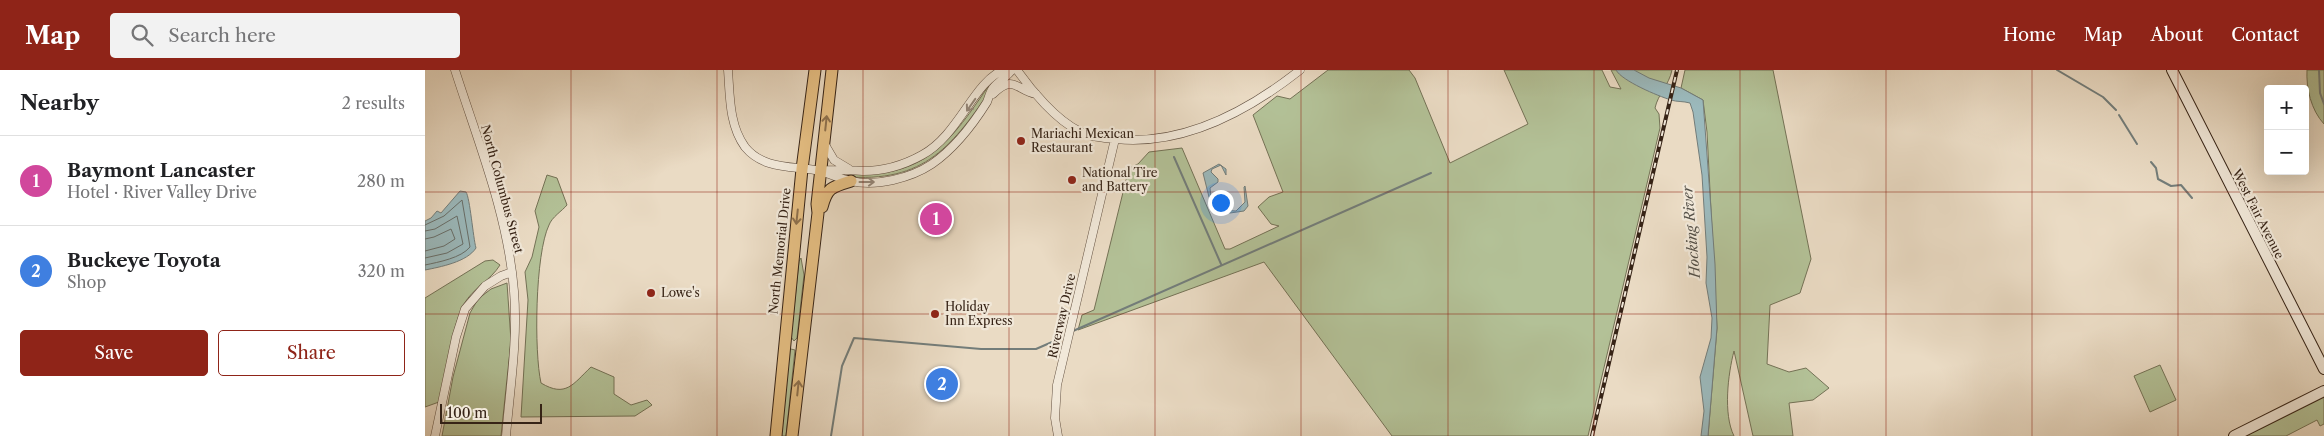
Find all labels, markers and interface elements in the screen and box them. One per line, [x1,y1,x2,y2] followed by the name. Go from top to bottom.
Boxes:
[110,13,460,58] search box
[25,21,80,50] text: Map
[128,21,156,49] icon: search
[168,24,276,47] text: Search here
[2003,24,2056,46] text: Home
[2084,24,2122,46] text: Map
[2150,24,2203,46] text: About
[2231,24,2299,46] text: Contact
[2264,85,2309,175] map controls
[2264,85,2309,130] button: +
[20,90,99,115] text: Nearby
[342,93,405,113] text: 2 results
[965,97,976,111] one-way arrow
[821,115,831,131] one-way arrow
[478,123,527,256] street label: North Columbus Street
[1031,126,1134,155] place label: Mariachi Mexican Restaurant
[2264,130,2309,175] button: −
[1015,135,1027,147] marker: Mariachi Mexican Restaurant
[67,159,255,182] text: Baymont Lancaster
[1082,165,1158,194] place label: National Tire and Battery
[2229,165,2288,262] street label: West Fair Avenue
[32,171,40,191] text: 1
[357,171,405,191] text: 280 m
[1066,174,1078,186] marker: National Tire and Battery
[858,177,875,187] one-way arrow
[67,182,257,202] text: Hotel · River Valley Drive
[1678,184,1704,280] water label: Hocking River
[765,187,794,315] street label: North Memorial Drive
[1208,190,1234,216] your location
[920,200,952,238] pin: 1
[793,209,802,225] one-way arrow
[67,249,221,272] text: Buckeye Toyota
[31,261,41,281] text: 2
[358,261,405,281] text: 320 m
[67,272,106,292] text: Shop
[1044,272,1079,360] street label: Riverway Drive
[661,285,700,300] place label: Lowe's
[645,287,657,299] marker: Lowe's
[945,299,1012,328] place label: Holiday Inn Express
[929,308,941,320] marker: Holiday Inn Express
[20,330,208,376] button: Save
[218,330,405,376] button: Share
[926,365,958,403] pin: 2
[793,380,802,396] one-way arrow
[440,401,543,424] scale bar
[447,404,487,422] text: 100 m

